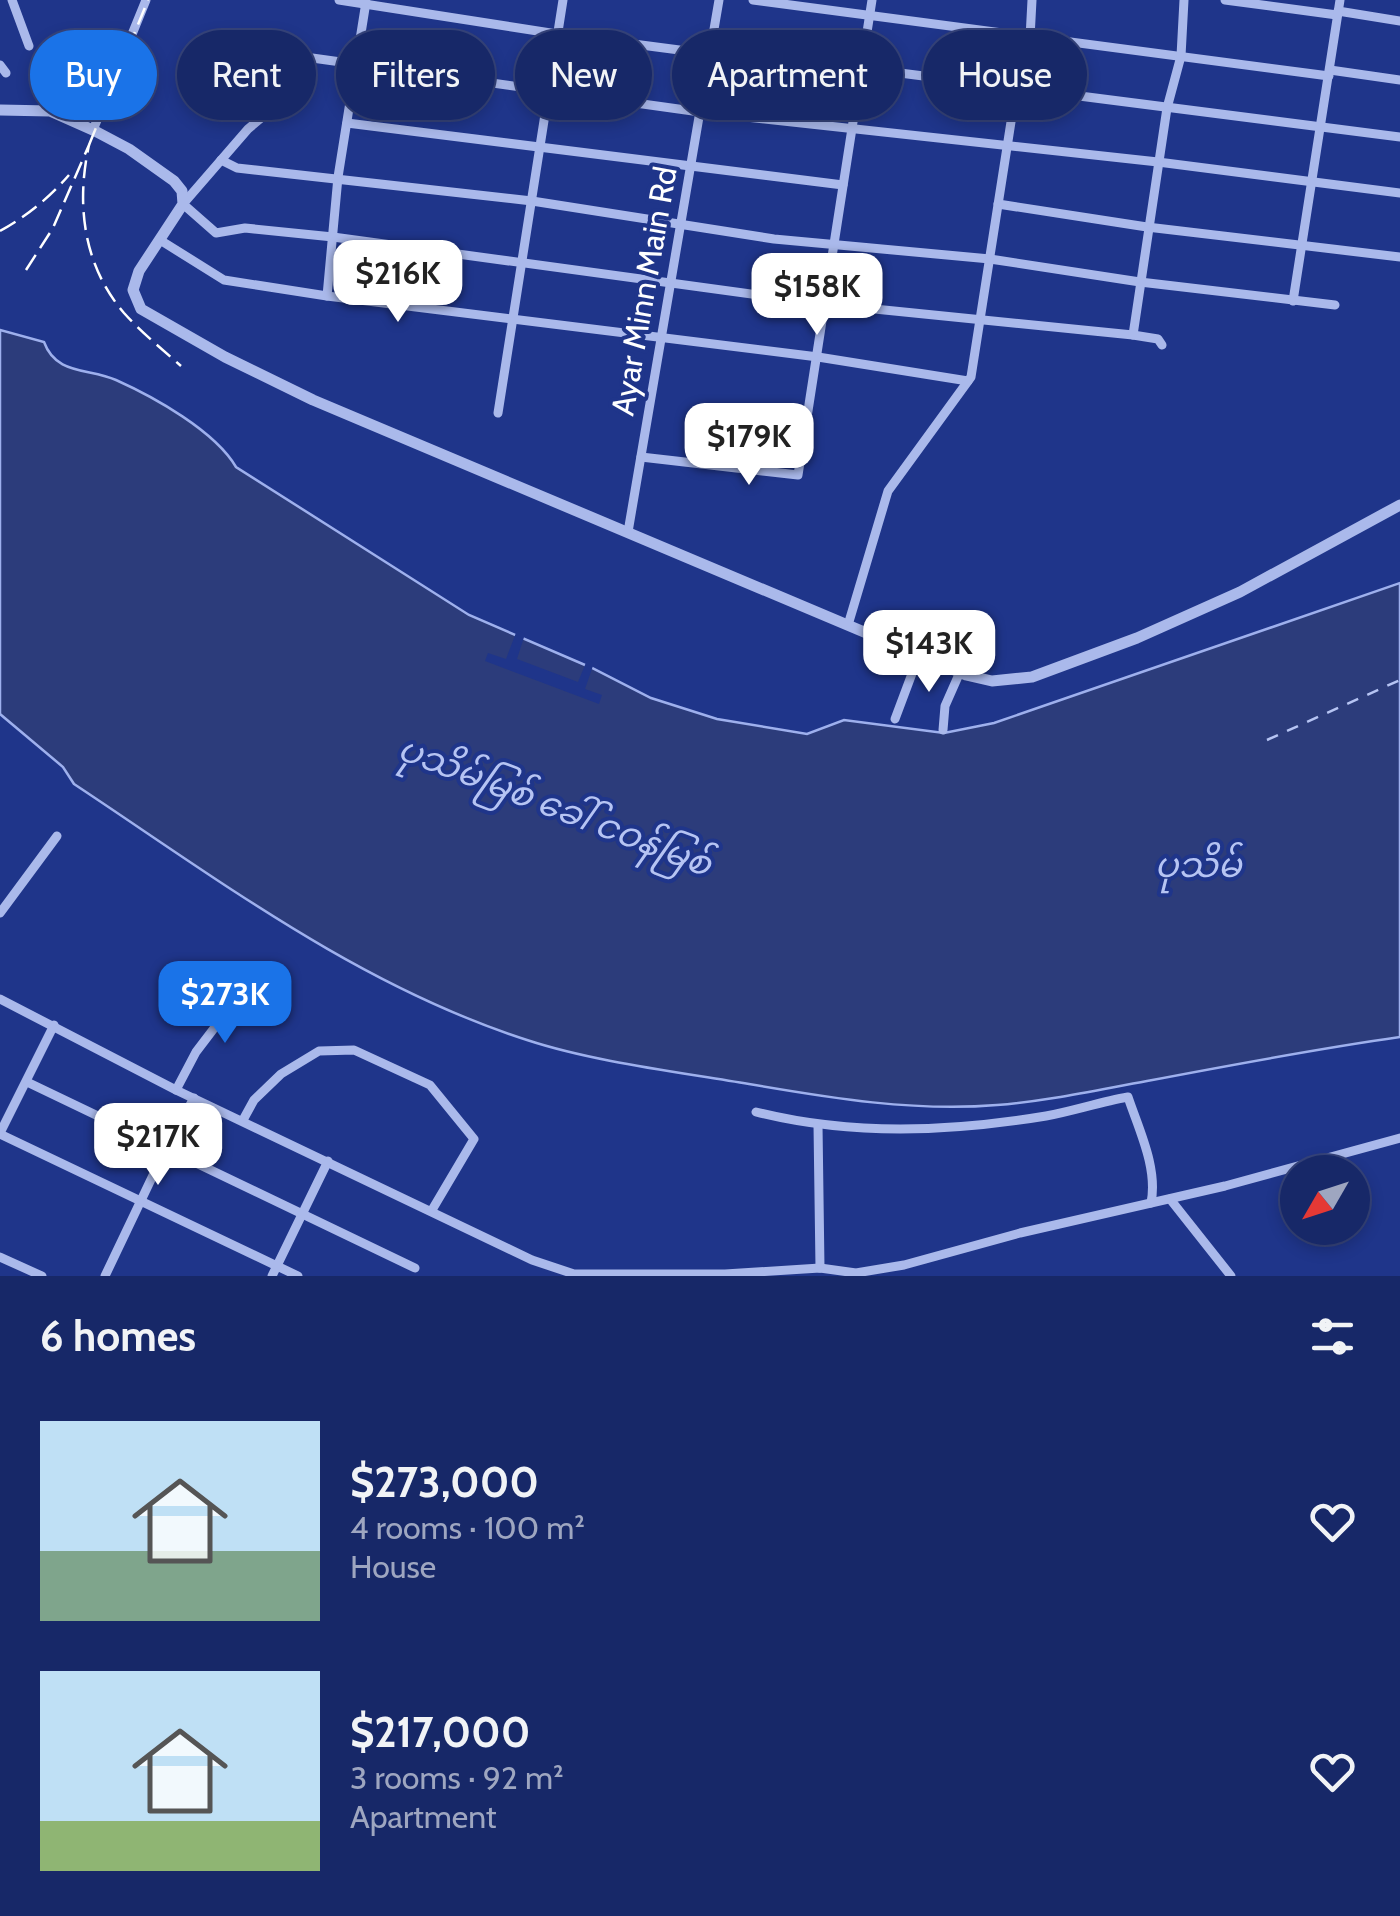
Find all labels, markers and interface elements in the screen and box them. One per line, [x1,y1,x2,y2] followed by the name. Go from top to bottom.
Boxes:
[30,30,157,120] chip: Buy
[177,30,316,120] chip: Rent
[336,30,495,120] chip: Filters
[515,30,652,120] chip: New
[672,30,903,120] chip: Apartment
[923,30,1087,120] chip: House
[602,163,685,418] street label: Ayar Minn Main Rd
[328,240,468,325] pin: $216K
[355,253,441,292] text: $216K
[747,253,887,338] pin: $158K
[774,266,860,305] text: $158K
[679,403,819,488] pin: $179K
[707,416,791,455] text: $179K
[859,610,999,695] pin: $143K
[885,623,973,662] text: $143K
[389,724,721,893] water label: ပုသိမ်မြစ် ခေါ် ငဝန်မြစ်
[1155,841,1243,894] water label: ပုသိမ်
[155,961,295,1046] pin: $273K
[180,974,270,1013] text: $273K
[88,1103,228,1188] pin: $217K
[116,1116,200,1155] text: $217K
[1280,1155,1370,1245] north arrow
[1280,1155,1370,1245] map controls
[1305,1309,1360,1364] icon: filters
[40,1310,196,1362] text: 6 homes
[350,1456,539,1508] text: $273,000
[120,1461,240,1581] icon: home
[1305,1494,1360,1549] icon: heart
[350,1508,585,1547] text: 4 rooms · 100 m²
[350,1547,436,1586] text: House
[350,1706,530,1758] text: $217,000
[120,1711,240,1831] icon: home
[1305,1744,1360,1799] icon: heart
[350,1758,564,1797] text: 3 rooms · 92 m²
[350,1797,497,1836] text: Apartment

